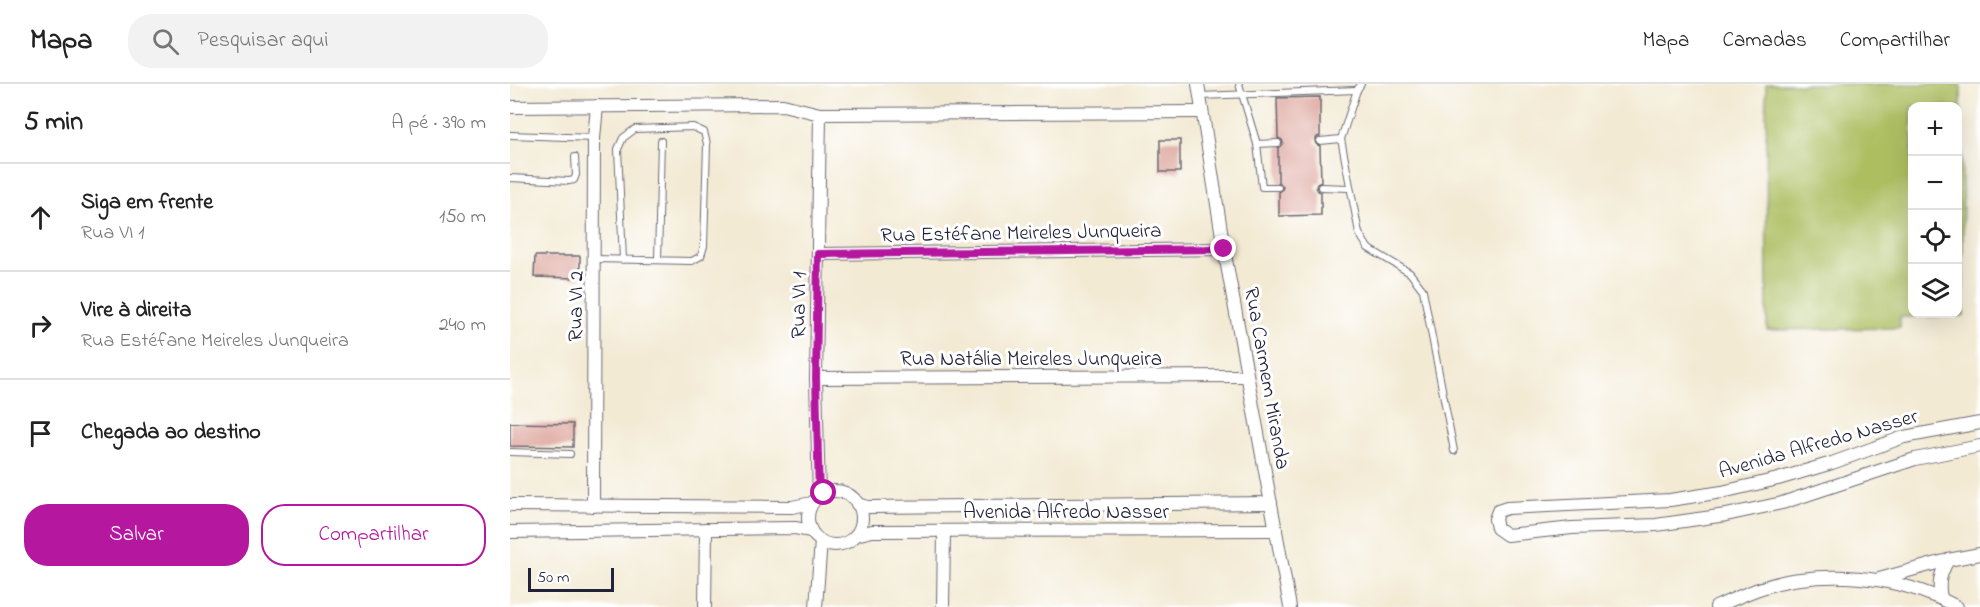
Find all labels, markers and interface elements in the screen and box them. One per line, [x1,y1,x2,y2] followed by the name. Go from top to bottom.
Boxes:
[128,14,548,68] search box
[30,21,92,62] text: Mapa
[149,25,182,58] icon: search
[197,25,328,57] text: Pesquisar aqui
[1643,26,1689,56] text: Mapa
[1722,26,1807,56] text: Camadas
[1840,26,1950,56] text: Compartilhar
[1908,102,1962,318] map controls
[1908,102,1962,156] button: +
[24,104,83,142] text: 5 min
[391,109,486,138] text: A pé · 390 m
[1908,156,1962,210] button: −
[81,187,213,219] text: Siga em frente
[24,201,57,234] icon: ahead
[439,203,486,232] text: 150 m
[1908,210,1962,264] button: locate
[880,217,1162,251] street label: Rua Estéfane Meireles Junqueira
[81,219,145,248] text: Rua VI 1
[1210,235,1236,261] route end
[1908,264,1962,318] button: layers
[561,270,593,342] street label: Rua VI 2
[784,271,816,339] street label: Rua VI 1
[1235,285,1297,472] street label: Rua Carmem Miranda
[81,295,191,327] text: Vire à direita
[24,309,57,342] icon: right
[439,311,486,340] text: 240 m
[81,327,349,356] text: Rua Estéfane Meireles Junqueira
[900,345,1162,375] street label: Rua Natália Meireles Junqueira
[1715,402,1922,488] street label: Avenida Alfredo Nasser
[24,417,57,450] icon: arrive
[81,417,261,449] text: Chegada ao destino
[810,479,836,505] route start
[963,498,1169,528] street label: Avenida Alfredo Nasser
[24,504,249,566] button: Salvar
[261,504,486,566] button: Compartilhar
[528,565,614,592] scale bar
[537,566,569,590] text: 50 m

